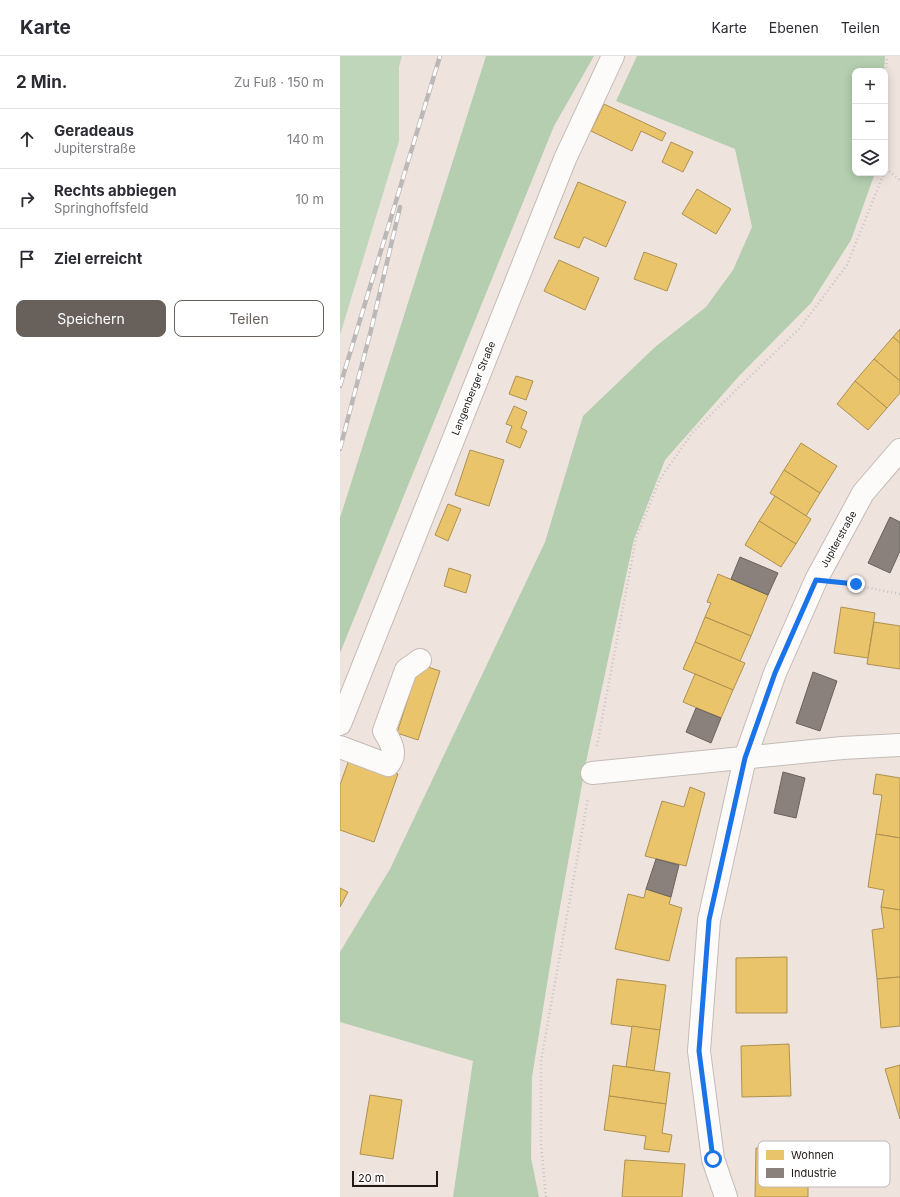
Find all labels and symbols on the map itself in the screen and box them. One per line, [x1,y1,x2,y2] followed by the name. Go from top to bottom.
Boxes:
[449,339,497,437] street label: Langenberger Straße
[818,508,859,569] street label: Jupiterstraße
[847,575,865,593] route end
[758,1141,890,1187] legend
[791,1148,834,1162] text: Wohnen
[704,1150,722,1168] route start
[791,1166,837,1180] text: Industrie
[352,1169,438,1188] scale bar

